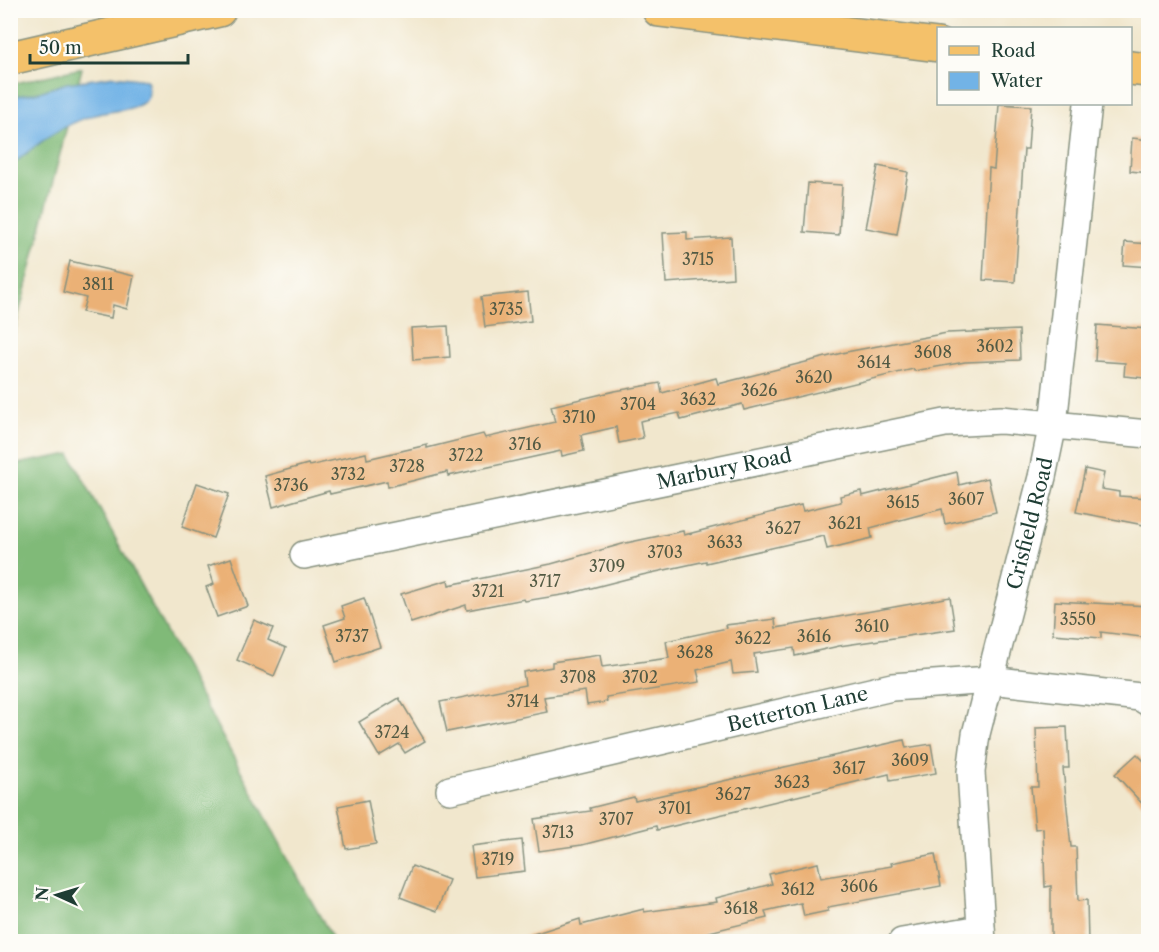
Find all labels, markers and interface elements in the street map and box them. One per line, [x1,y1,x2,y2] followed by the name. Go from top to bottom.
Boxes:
[30,27,188,65] scale bar
[937,27,1132,105] legend
[39,37,82,59] text: 50 m
[991,40,1036,62] text: Road
[990,70,1043,92] text: Water
[682,249,714,269] house number: 3715
[82,274,114,294] house number: 3811
[489,299,523,319] house number: 3735
[976,336,1014,356] house number: 3602
[914,342,952,362] house number: 3608
[857,352,891,372] house number: 3614
[795,367,833,387] house number: 3620
[741,380,777,400] house number: 3626
[680,389,716,409] house number: 3632
[620,394,656,414] house number: 3704
[562,407,596,427] house number: 3710
[509,434,541,454] house number: 3716
[655,443,794,494] street label: Marbury Road
[448,445,484,465] house number: 3722
[1002,455,1058,592] street label: Crisfield Road
[389,456,425,476] house number: 3728
[331,464,365,484] house number: 3732
[274,475,308,495] house number: 3736
[948,489,984,509] house number: 3607
[886,492,920,512] house number: 3615
[828,513,862,533] house number: 3621
[765,518,801,538] house number: 3627
[707,532,743,552] house number: 3633
[647,542,683,562] house number: 3703
[589,556,625,576] house number: 3709
[529,571,561,591] house number: 3717
[472,581,505,601] house number: 3721
[1060,609,1096,629] house number: 3550
[854,616,890,636] house number: 3610
[335,626,369,646] house number: 3737
[797,626,831,646] house number: 3616
[735,628,771,648] house number: 3622
[677,642,713,662] house number: 3628
[560,667,596,687] house number: 3708
[622,667,658,687] house number: 3702
[725,681,870,737] street label: Betterton Lane
[507,691,539,711] house number: 3714
[374,722,410,742] house number: 3724
[891,750,929,770] house number: 3609
[833,758,866,778] house number: 3617
[774,772,810,792] house number: 3623
[715,784,751,804] house number: 3627
[658,798,692,818] house number: 3701
[599,809,633,829] house number: 3707
[542,822,574,842] house number: 3713
[482,849,514,869] house number: 3719
[27,865,87,925] north arrow
[840,876,878,896] house number: 3606
[781,879,815,899] house number: 3612
[32,886,53,902] text: N
[724,898,758,918] house number: 3618

